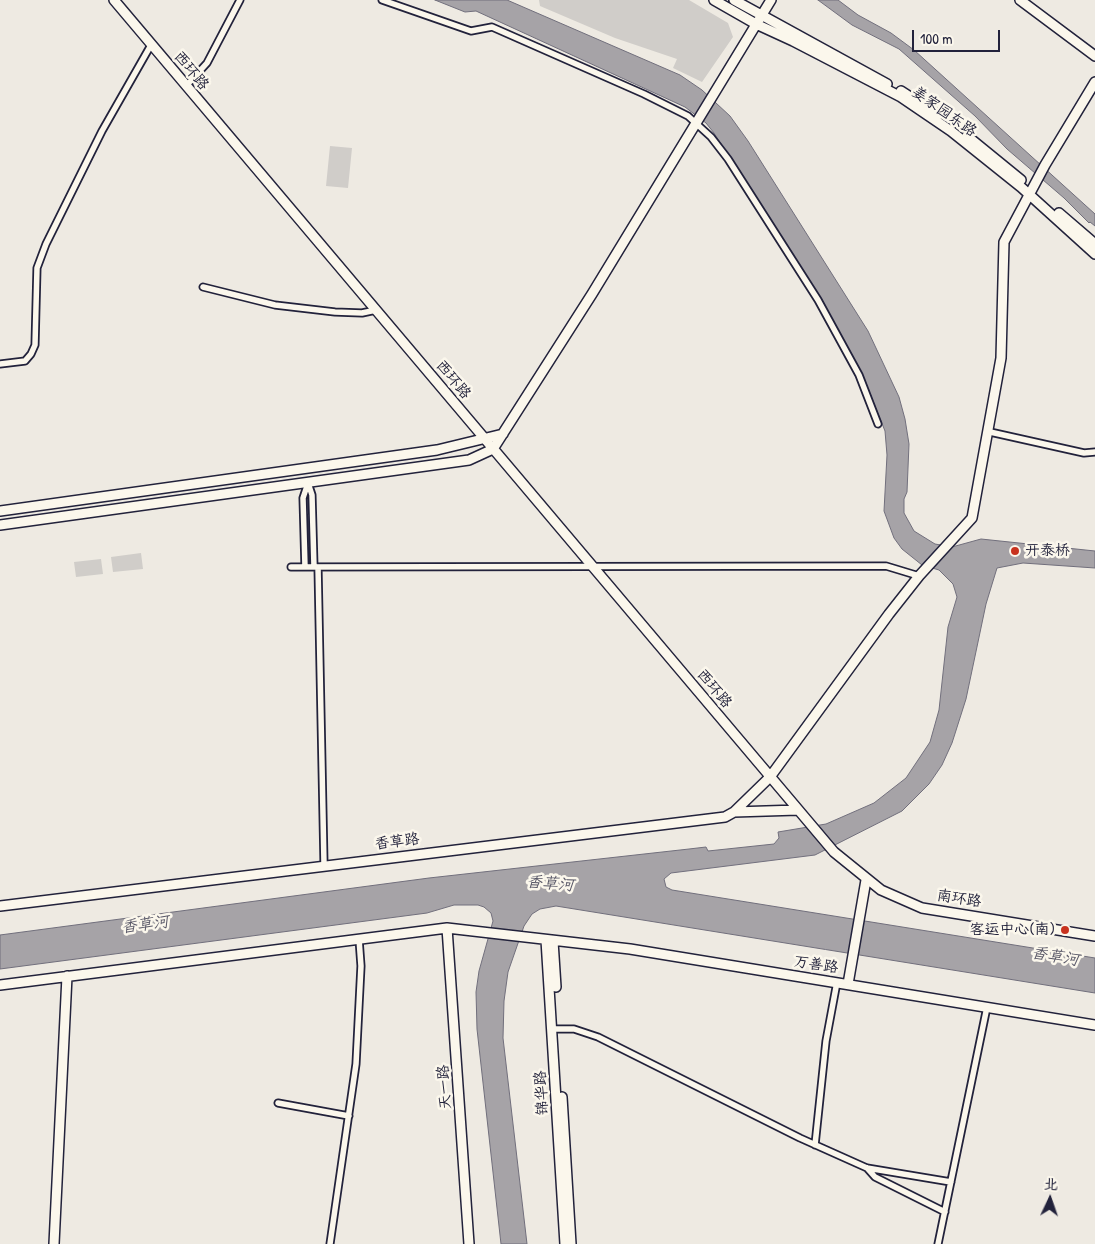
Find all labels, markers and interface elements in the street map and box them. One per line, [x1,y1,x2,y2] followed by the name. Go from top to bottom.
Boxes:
[915,20,1002,52] scale bar
[920,28,953,49] text: 100 m
[170,48,212,94] street label: 西环路
[908,83,980,141] street label: 姜家园东路
[432,357,474,403] street label: 西环路
[1025,542,1070,560] place label: 开泰桥
[1009,545,1021,557] marker: 开泰桥
[693,666,735,712] street label: 西环路
[374,830,420,854] street label: 香草路
[525,872,575,896] water label: 香草河
[935,887,983,911] street label: 南环路
[120,913,170,937] water label: 香草河
[970,921,1055,939] place label: 客运中心(南)
[1059,924,1071,936] marker: 客运中心(南)
[1030,943,1080,971] water label: 香草河
[792,953,840,977] street label: 万善路
[434,1064,456,1110] street label: 天一路
[532,1070,552,1116] street label: 锦华路
[1025,1174,1075,1224] north arrow
[1043,1174,1058,1193] text: 北

